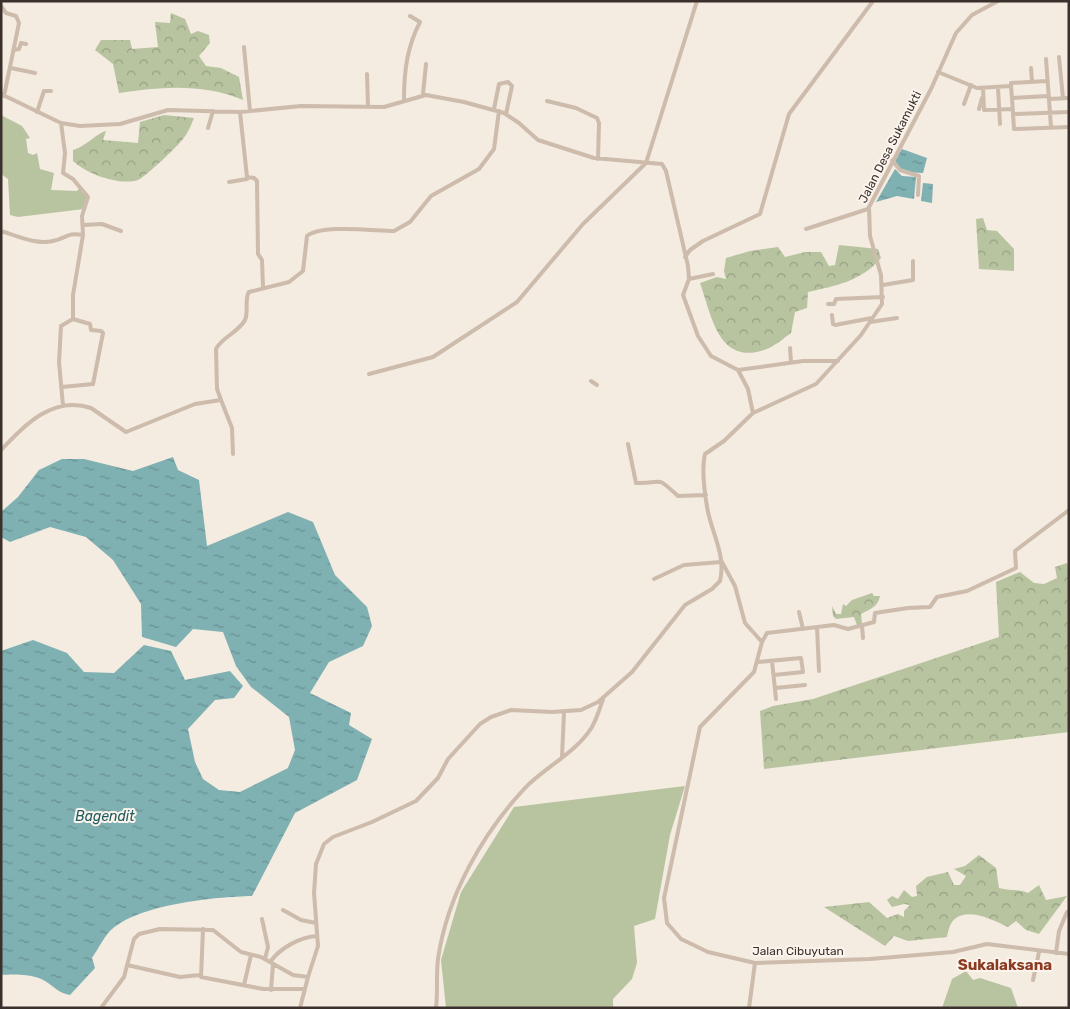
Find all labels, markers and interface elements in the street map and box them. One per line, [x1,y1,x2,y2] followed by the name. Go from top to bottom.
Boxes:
[856,89,924,205] street label: Jalan Desa Sukamukti
[75,808,135,825] water label: Bagendit
[752,944,844,958] street label: Jalan Cibuyutan
[958,956,1052,974] district label: Sukalaksana

